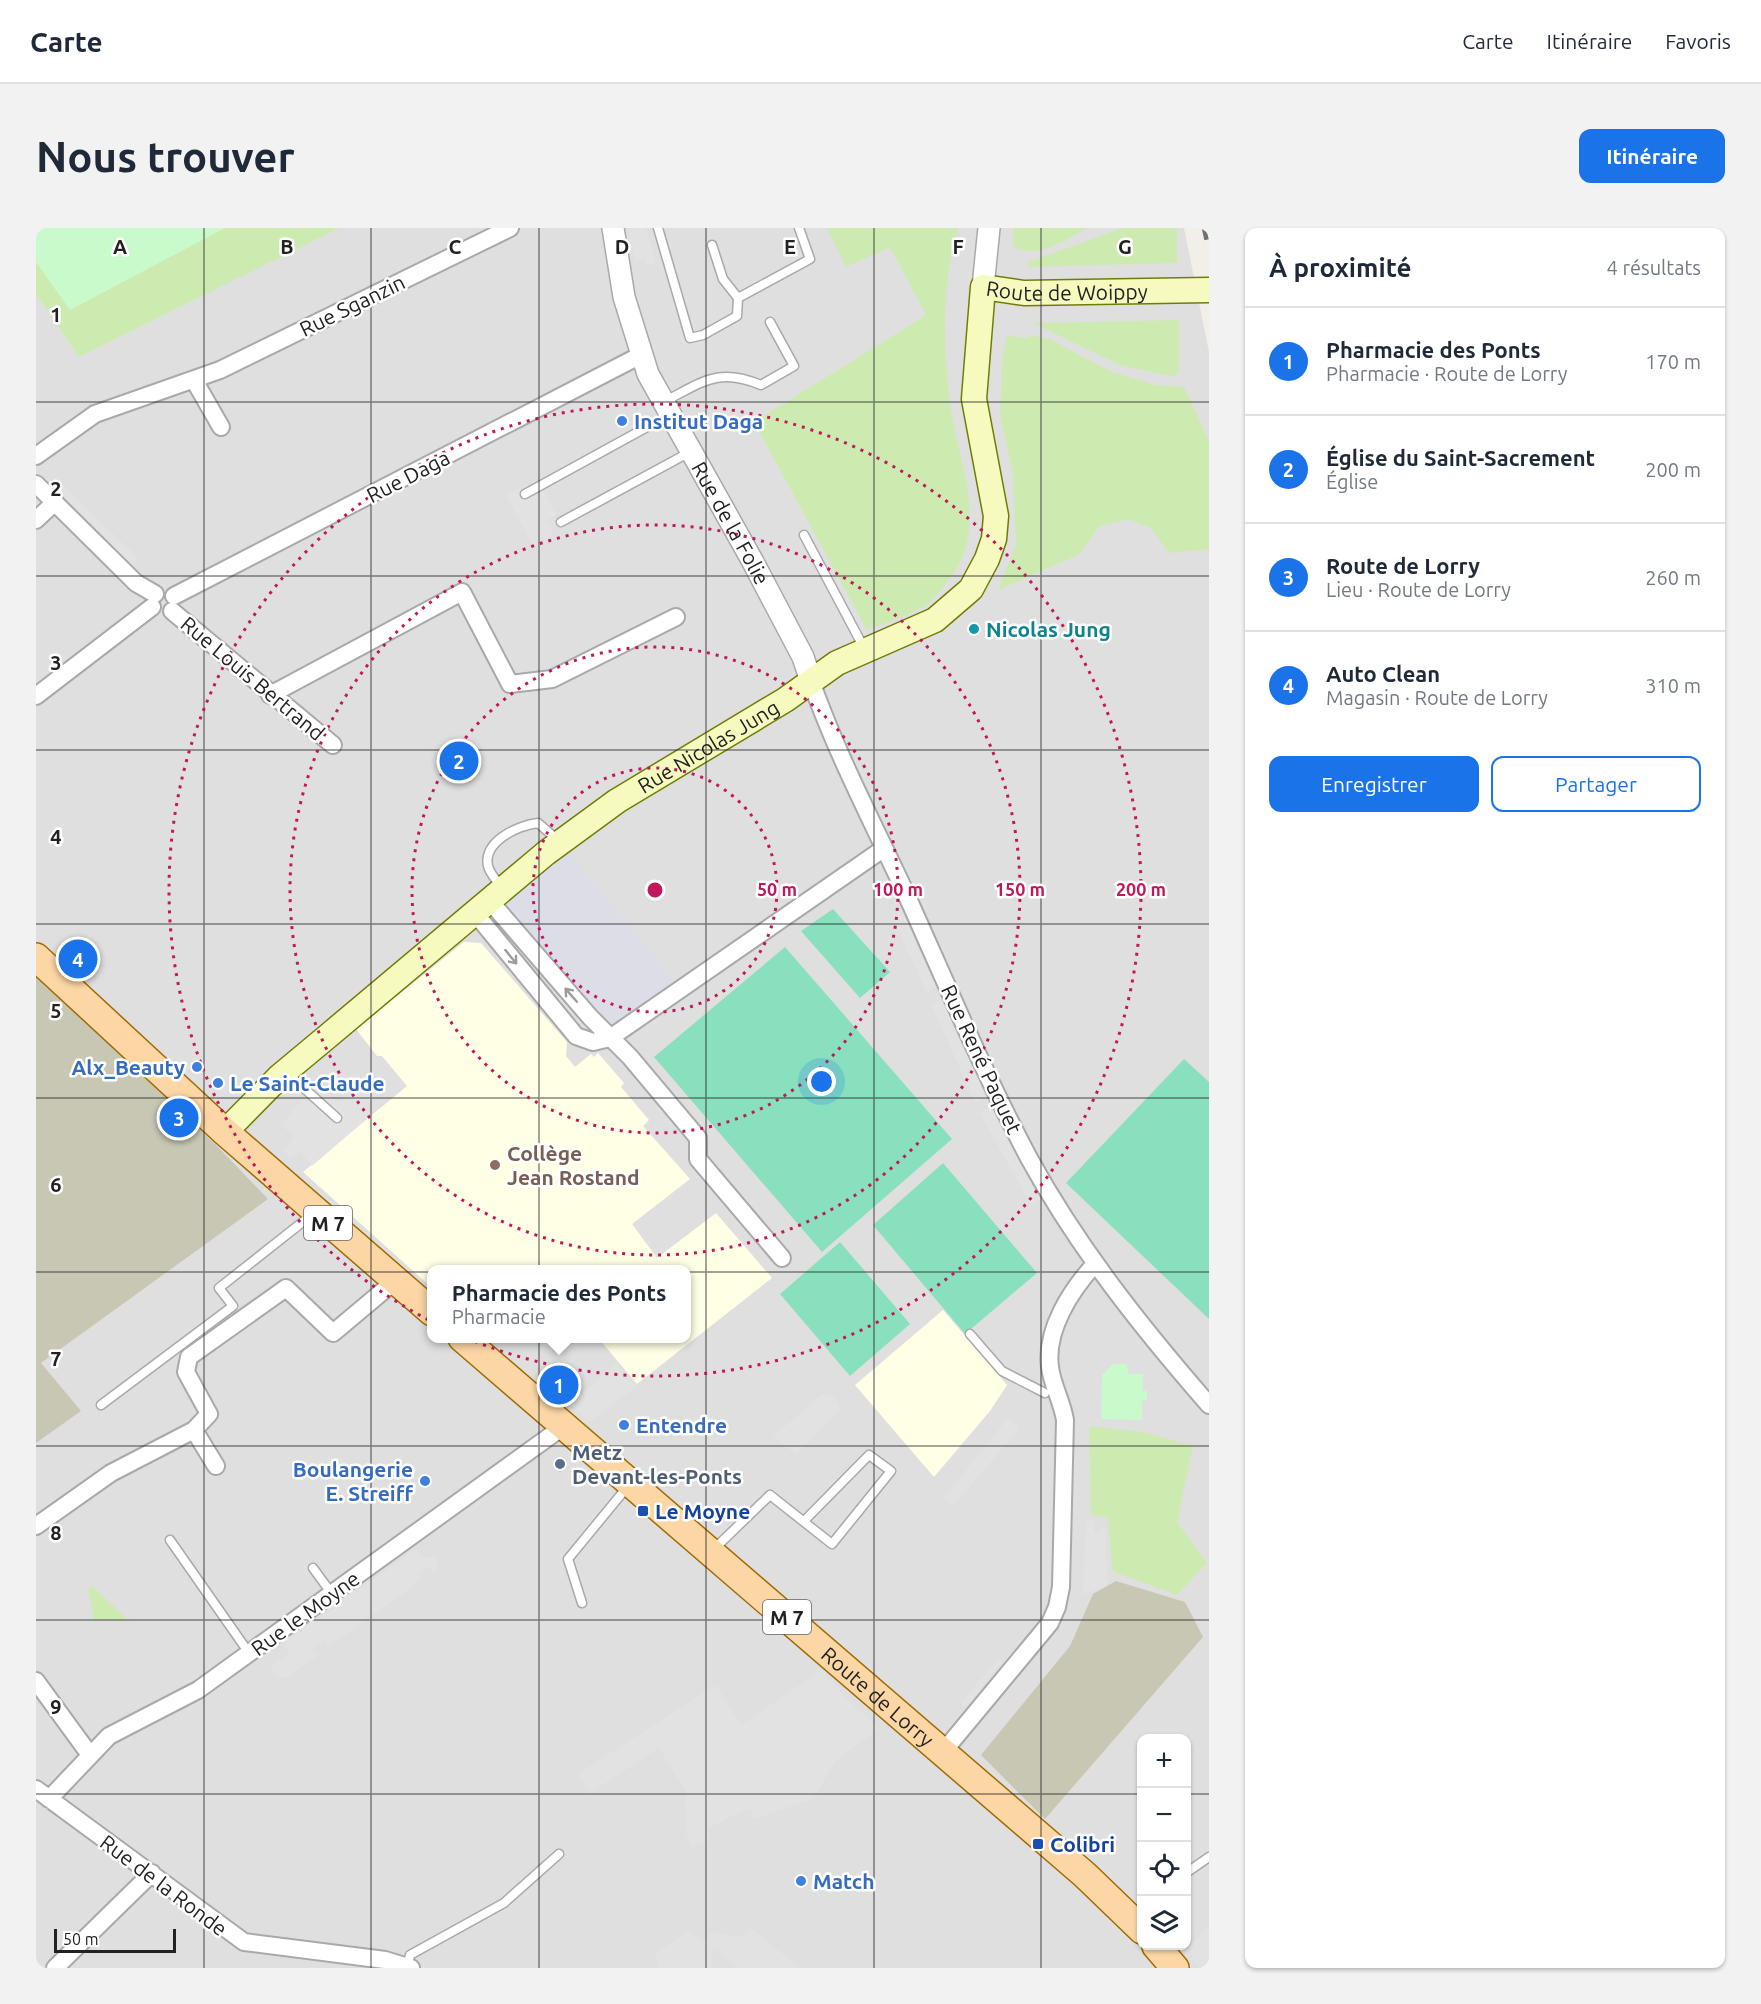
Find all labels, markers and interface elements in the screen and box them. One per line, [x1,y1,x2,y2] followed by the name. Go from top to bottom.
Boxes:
[30,26,103,57] text: Carte
[1462,29,1514,53] text: Carte
[1547,29,1632,53] text: Itinéraire
[1665,29,1731,53] text: Favoris
[1579,129,1725,183] button: Itinéraire
[36,133,295,180] text: Nous trouver
[113,235,127,258] text: A
[280,235,294,258] text: B
[449,235,462,258] text: C
[615,235,629,258] text: D
[784,235,796,258] text: E
[952,235,964,258] text: F
[1118,235,1132,258] text: G
[1269,253,1411,282] text: À proximité
[1607,256,1701,279] text: 4 résultats
[295,269,409,341] street label: Rue Sganzin
[985,276,1148,305] street label: Route de Woippy
[50,303,62,326] text: 1
[1326,337,1541,362] text: Pharmacie des Ponts
[1283,350,1294,373] text: 1
[1645,350,1701,373] text: 170 m
[1326,362,1567,385] text: Pharmacie · Route de Lorry
[634,409,763,433] place label: Institut Daga
[615,414,629,428] marker: Institut Daga
[362,445,454,507] street label: Rue Daga
[1326,445,1595,470] text: Église du Saint-Sacrement
[687,457,775,588] street label: Rue de la Folie
[1283,458,1294,481] text: 2
[1645,458,1701,481] text: 200 m
[1326,470,1378,493] text: Église
[50,477,62,500] text: 2
[1326,553,1480,578] text: Route de Lorry
[1283,566,1294,589] text: 3
[1645,566,1701,589] text: 260 m
[1326,578,1511,601] text: Lieu · Route de Lorry
[176,611,330,745] street label: Rue Louis Bertrand
[986,617,1111,641] place label: Nicolas Jung
[967,622,981,636] marker: Nicolas Jung
[50,651,62,674] text: 3
[1326,661,1440,686] text: Auto Clean
[1283,674,1294,697] text: 4
[1645,674,1701,697] text: 310 m
[1326,686,1548,709] text: Magasin · Route de Lorry
[633,695,783,798] street label: Rue Nicolas Jung
[440,738,478,784] pin: 2
[1269,756,1479,812] button: Enregistrer
[1491,756,1701,812] button: Partager
[50,825,62,848] text: 4
[757,879,797,899] text: 50 m
[873,879,923,899] text: 100 m
[995,879,1045,899] text: 150 m
[1116,879,1166,899] text: 200 m
[645,880,665,900] centre of rings
[58,936,98,982] pin: 4
[505,949,518,965] one-way arrow
[937,981,1027,1137] street label: Rue René Paquet
[564,988,578,1003] one-way arrow
[50,999,62,1022] text: 5
[72,1055,185,1079] place label: Alx_Beauty
[190,1060,204,1074] marker: Alx_Beauty
[807,1067,836,1096] your location
[230,1071,385,1095] place label: Le Saint-Claude
[211,1076,225,1090] marker: Le Saint-Claude
[160,1096,198,1140] pin: 3
[507,1141,640,1189] place label: Collège Jean Rostand
[488,1158,502,1172] marker: Collège Jean Rostand
[50,1173,62,1196] text: 6
[304,1206,352,1240] road number: M 7
[427,1265,691,1343] popup
[452,1280,666,1305] text: Pharmacie des Ponts
[452,1305,546,1328] text: Pharmacie
[50,1347,62,1370] text: 7
[540,1362,578,1408] pin: 1
[636,1413,727,1437] place label: Entendre
[617,1418,631,1432] marker: Entendre
[572,1440,742,1488] place label: Metz Devant-les-Ponts
[293,1457,414,1505] place label: Boulangerie E. Streiff
[553,1457,567,1471] marker: Metz Devant-les-Ponts
[418,1474,432,1488] marker: Boulangerie E. Streiff
[655,1499,750,1523] place label: Le Moyne
[636,1504,650,1518] marker: Le Moyne
[50,1521,62,1544] text: 8
[246,1566,364,1660] street label: Rue le Moyne
[763,1600,811,1634] road number: M 7
[817,1642,939,1751] street label: Route de Lorry
[50,1695,62,1718] text: 9
[1137,1734,1191,1950] map controls
[1137,1734,1191,1788] button: +
[1137,1788,1191,1842] button: −
[96,1830,232,1940] street label: Rue de la Ronde
[1050,1832,1115,1856] place label: Colibri
[1031,1837,1045,1851] marker: Colibri
[1137,1842,1191,1896] button: locate
[813,1869,874,1893] place label: Match
[794,1874,808,1888] marker: Match
[1137,1896,1191,1950] button: layers
[54,1926,176,1954] scale bar
[63,1930,99,1948] text: 50 m

